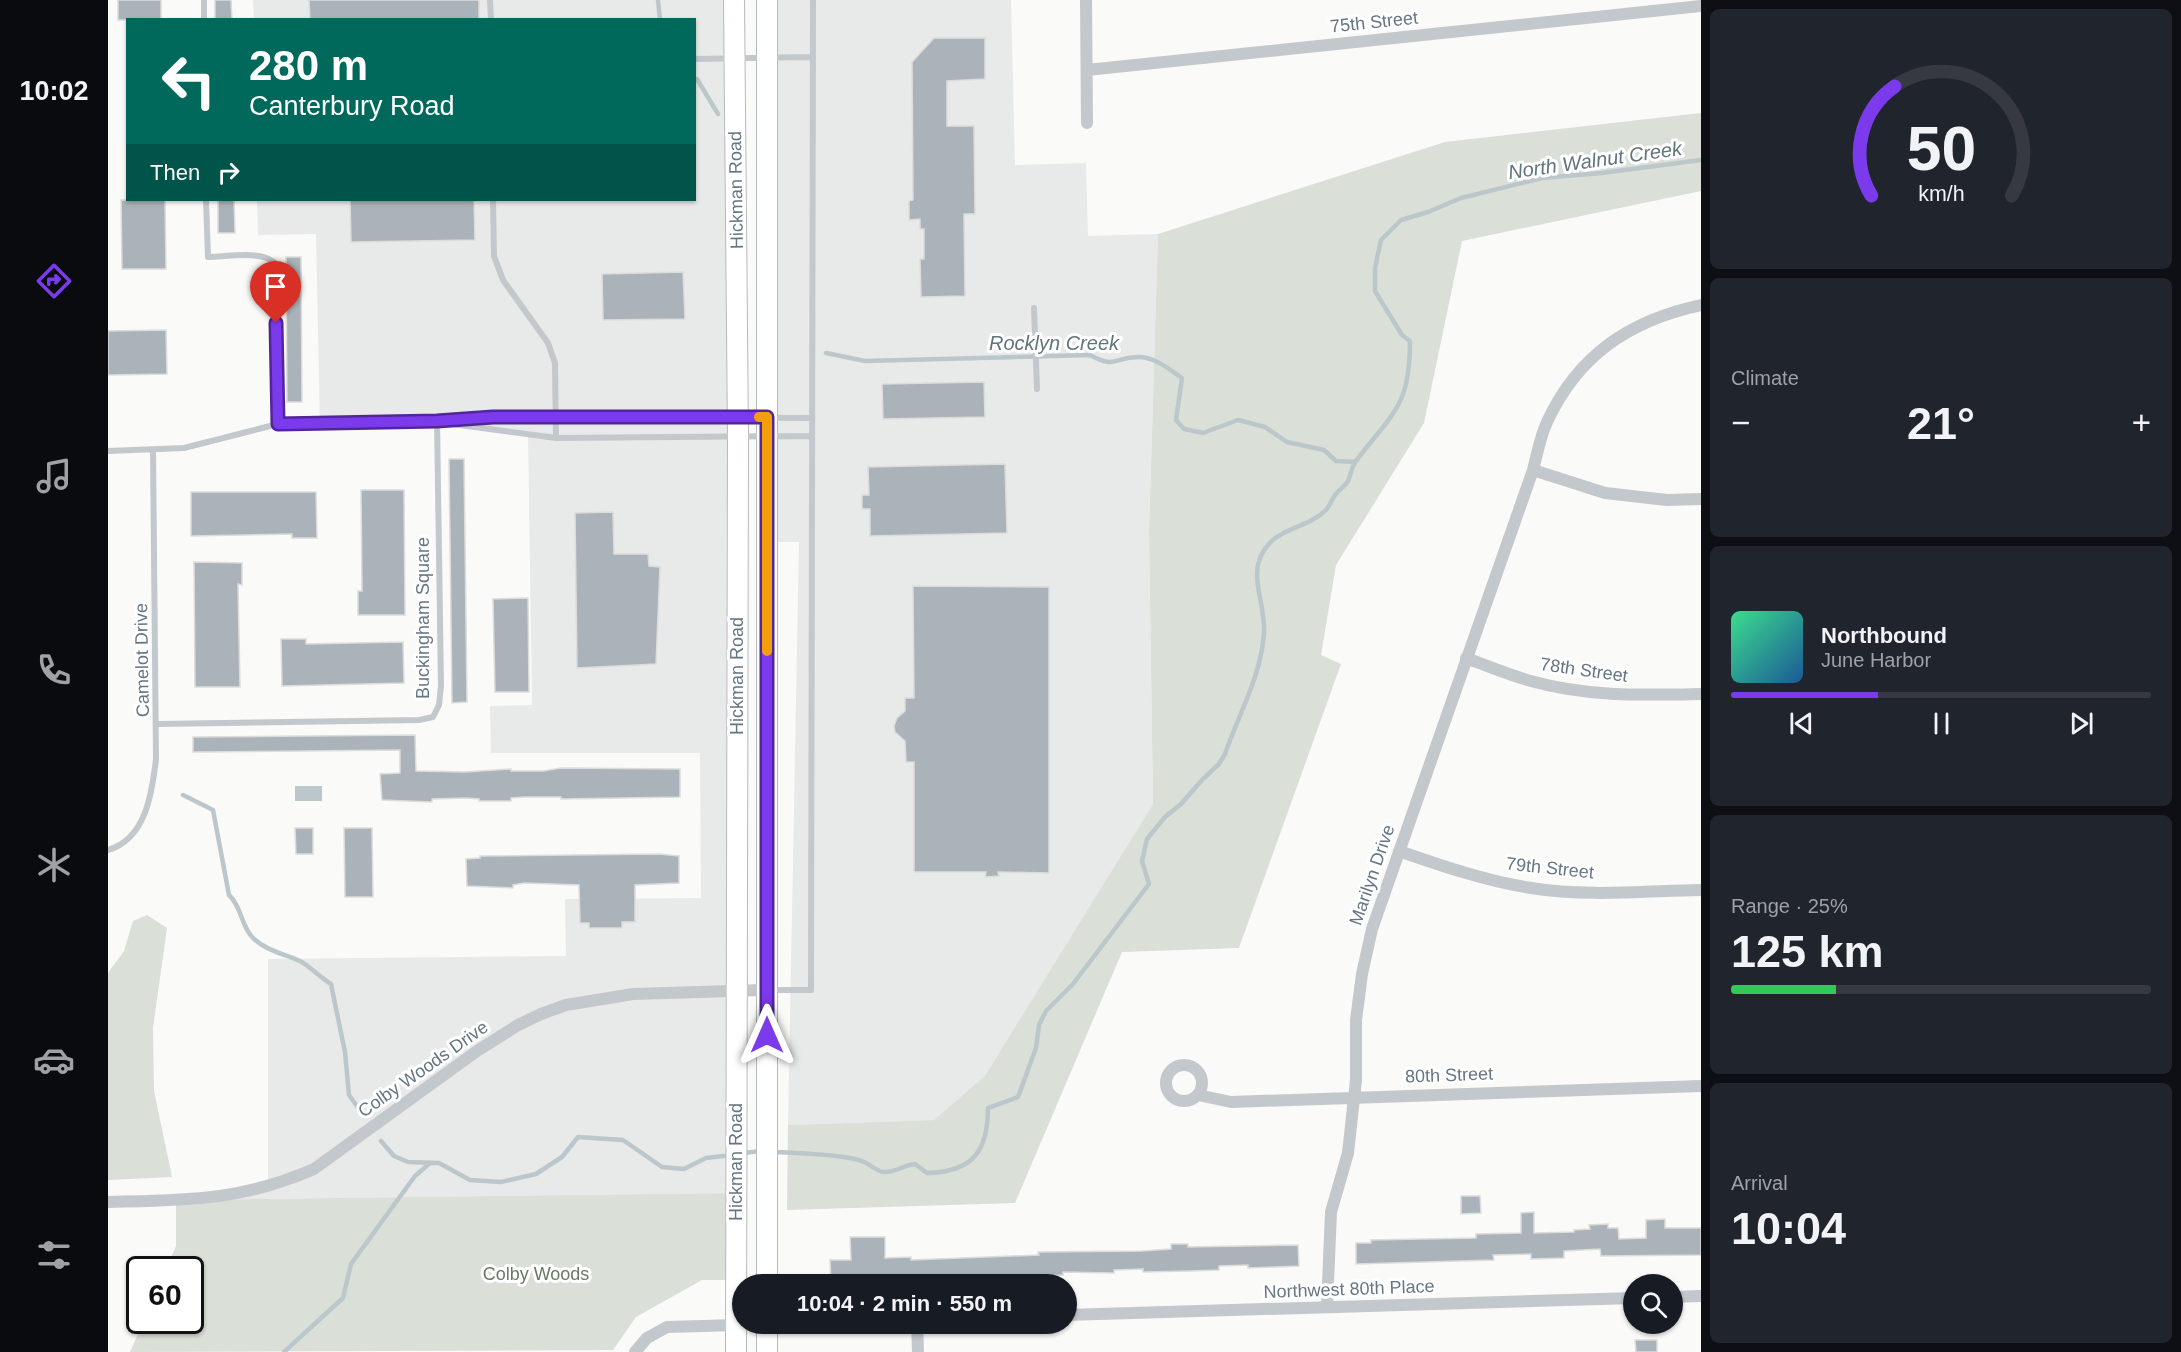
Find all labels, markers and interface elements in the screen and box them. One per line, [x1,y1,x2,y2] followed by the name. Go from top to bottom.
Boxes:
[1329,7,1419,37] street label: 75th Street
[150,42,228,120] icon: left
[249,42,368,89] text: 280 m
[19,76,89,106] text: 10:02
[249,91,455,121] text: Canterbury Road
[1906,114,1976,183] text: 50
[725,131,747,249] street label: Hickman Road
[1507,137,1684,183] water label: North Walnut Creek
[212,156,245,189] icon: right
[150,160,200,185] text: Then
[1918,182,1964,206] text: km/h
[33,260,75,302] icon: directions
[250,261,301,323] pin
[259,270,292,303] icon: arrive
[989,332,1120,354] water label: Rocklyn Creek
[1731,367,1799,389] text: Climate
[1907,398,1975,449] text: 21°
[1731,404,1750,441] text: −
[2132,404,2151,441] text: +
[33,455,75,497] icon: music
[413,537,433,699] street label: Buckingham Square
[131,603,153,717] street label: Camelot Drive
[727,617,747,735] street label: Hickman Road
[1821,623,1947,648] text: Northbound
[33,649,75,691] icon: phone
[1821,649,1931,671] text: June Harbor
[1539,654,1629,686] street label: 78th Street
[1785,707,1818,740] icon: previous
[1925,707,1958,740] icon: pause
[2065,707,2098,740] icon: next
[1345,822,1399,928] street label: Marilyn Drive
[33,844,75,886] icon: climate
[1505,853,1595,883] street label: 79th Street
[1731,895,1848,917] text: Range · 25%
[1731,926,1884,977] text: 125 km
[735,1003,799,1067] position arrow
[354,1017,492,1121] street label: Colby Woods Drive
[33,1039,75,1081] icon: car
[1405,1063,1493,1087] street label: 80th Street
[726,1103,746,1221] street label: Hickman Road
[1731,1172,1788,1194] text: Arrival
[1731,1203,1846,1254] text: 10:04
[33,1234,75,1276] icon: filters
[126,1256,204,1334] speed limit sign: 60
[483,1264,589,1284] park label: Colby Woods
[1623,1274,1683,1334] map controls
[1623,1274,1683,1334] button: search
[1263,1276,1435,1302] street label: Northwest 80th Place
[797,1291,1012,1316] text: 10:04 · 2 min · 550 m

